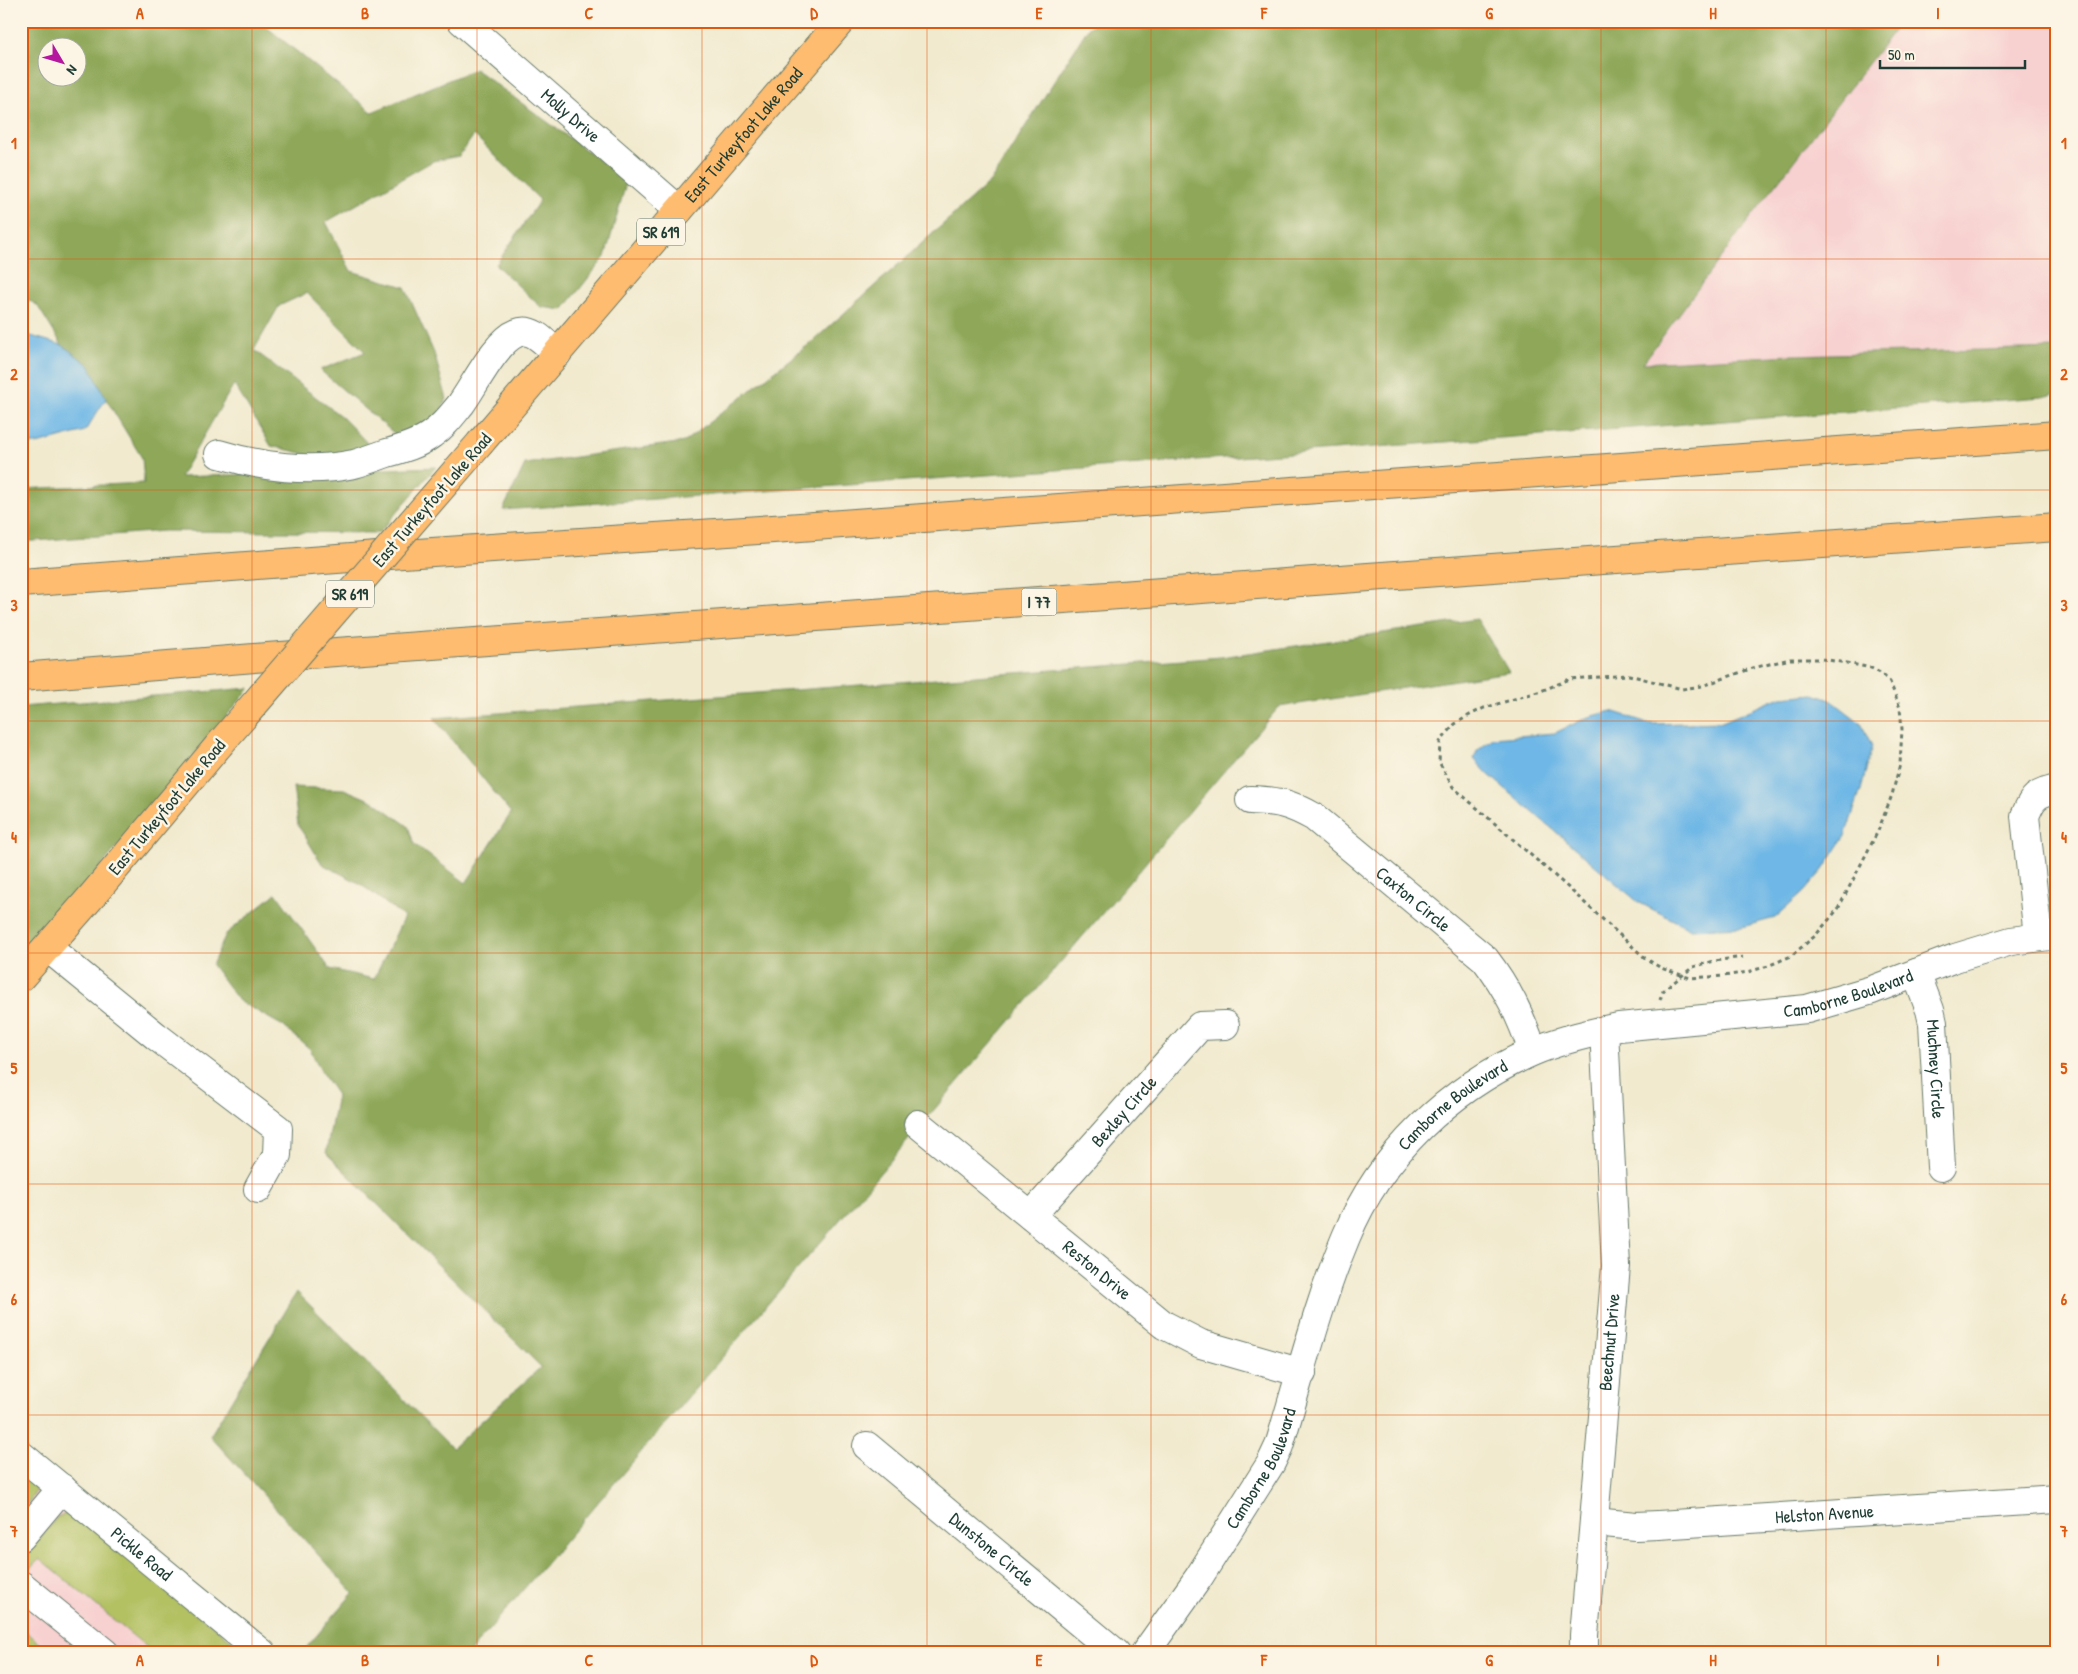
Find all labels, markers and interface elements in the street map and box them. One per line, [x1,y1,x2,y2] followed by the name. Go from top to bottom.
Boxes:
[136,2,144,24] text: A
[361,2,369,24] text: B
[585,2,594,24] text: C
[810,2,818,24] text: D
[1035,2,1043,24] text: E
[1260,2,1268,24] text: F
[1485,2,1493,24] text: G
[1709,2,1717,24] text: H
[1936,2,1940,24] text: I
[38,38,88,88] north arrow
[1880,38,2026,70] scale bar
[1888,44,1915,65] text: 50 m
[63,62,82,80] text: N
[678,62,808,208] street label: East Turkeyfoot Lake Road
[536,82,606,148] street label: Molly Drive
[11,132,17,154] text: 1
[2061,132,2067,154] text: 1
[637,218,685,246] road number: SR 619
[10,363,18,385] text: 2
[2060,363,2068,385] text: 2
[366,427,497,572] street label: East Turkeyfoot Lake Road
[326,580,374,608] road number: SR 619
[1022,588,1056,616] road number: I 77
[10,594,18,616] text: 3
[2060,594,2068,616] text: 3
[102,733,231,880] street label: East Turkeyfoot Lake Road
[11,826,17,848] text: 4
[2061,826,2067,848] text: 4
[1371,860,1456,938] street label: Caxton Circle
[1782,963,1916,1023] street label: Camborne Boulevard
[1921,1019,1951,1119] street label: Muchney Circle
[1392,1053,1512,1156] street label: Camborne Boulevard
[11,1057,18,1079] text: 5
[2061,1057,2068,1079] text: 5
[1085,1070,1162,1152] street label: Bexley Circle
[1058,1234,1137,1305] street label: Reston Drive
[11,1288,18,1310] text: 6
[2061,1288,2068,1310] text: 6
[1592,1292,1626,1392] street label: Beechnut Drive
[1219,1405,1302,1534] street label: Camborne Boulevard
[1774,1498,1875,1529] street label: Helston Avenue
[944,1506,1040,1592] street label: Dunstone Circle
[9,1520,18,1542] text: 7
[2059,1520,2068,1542] text: 7
[106,1521,178,1586] street label: Pickle Road
[136,1649,144,1671] text: A
[361,1649,369,1671] text: B
[585,1649,594,1671] text: C
[810,1649,818,1671] text: D
[1035,1649,1043,1671] text: E
[1260,1649,1268,1671] text: F
[1485,1649,1493,1671] text: G
[1709,1649,1717,1671] text: H
[1936,1649,1940,1671] text: I

